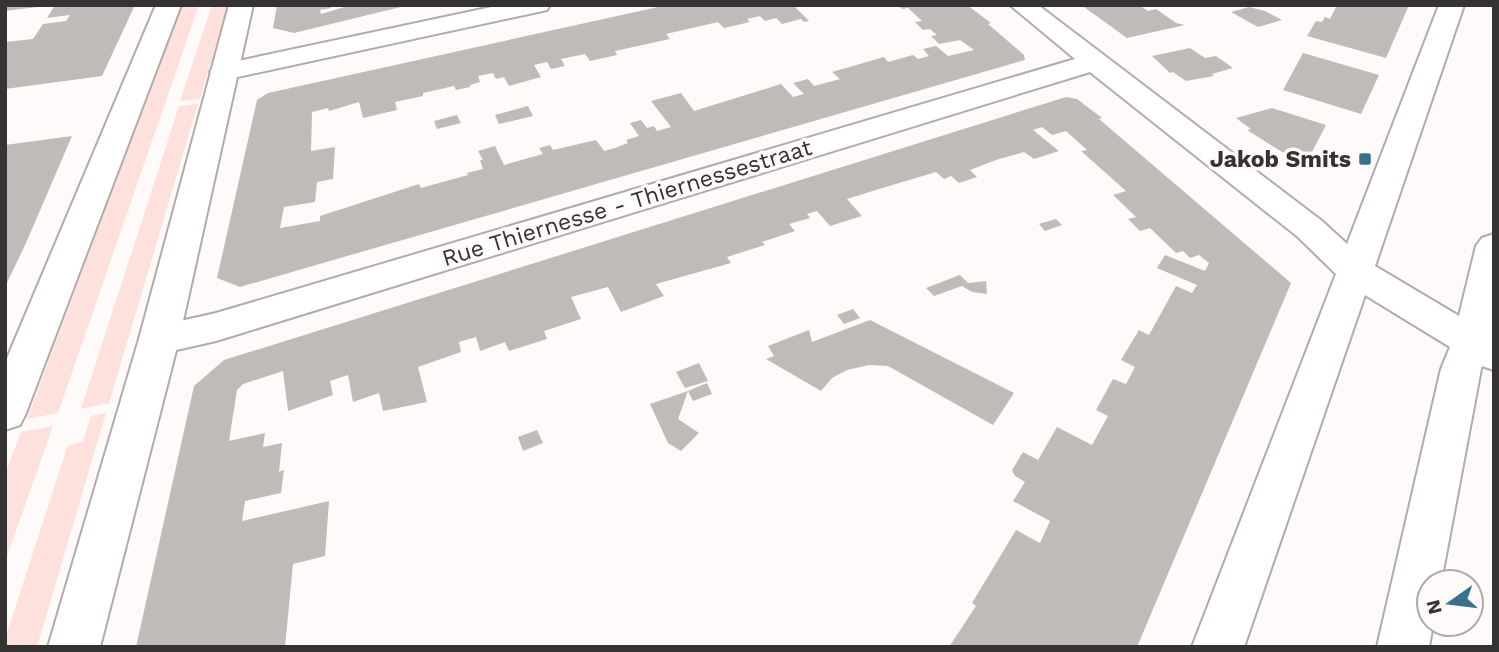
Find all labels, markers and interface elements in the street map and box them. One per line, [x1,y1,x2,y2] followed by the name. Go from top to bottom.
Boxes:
[439,134,816,272] street label: Rue Thiernesse - Thiernessestraat
[1210,146,1351,173] place label: Jakob Smits
[1357,151,1373,167] marker: Jakob Smits
[1415,568,1485,638] north arrow
[1421,597,1447,617] text: N

